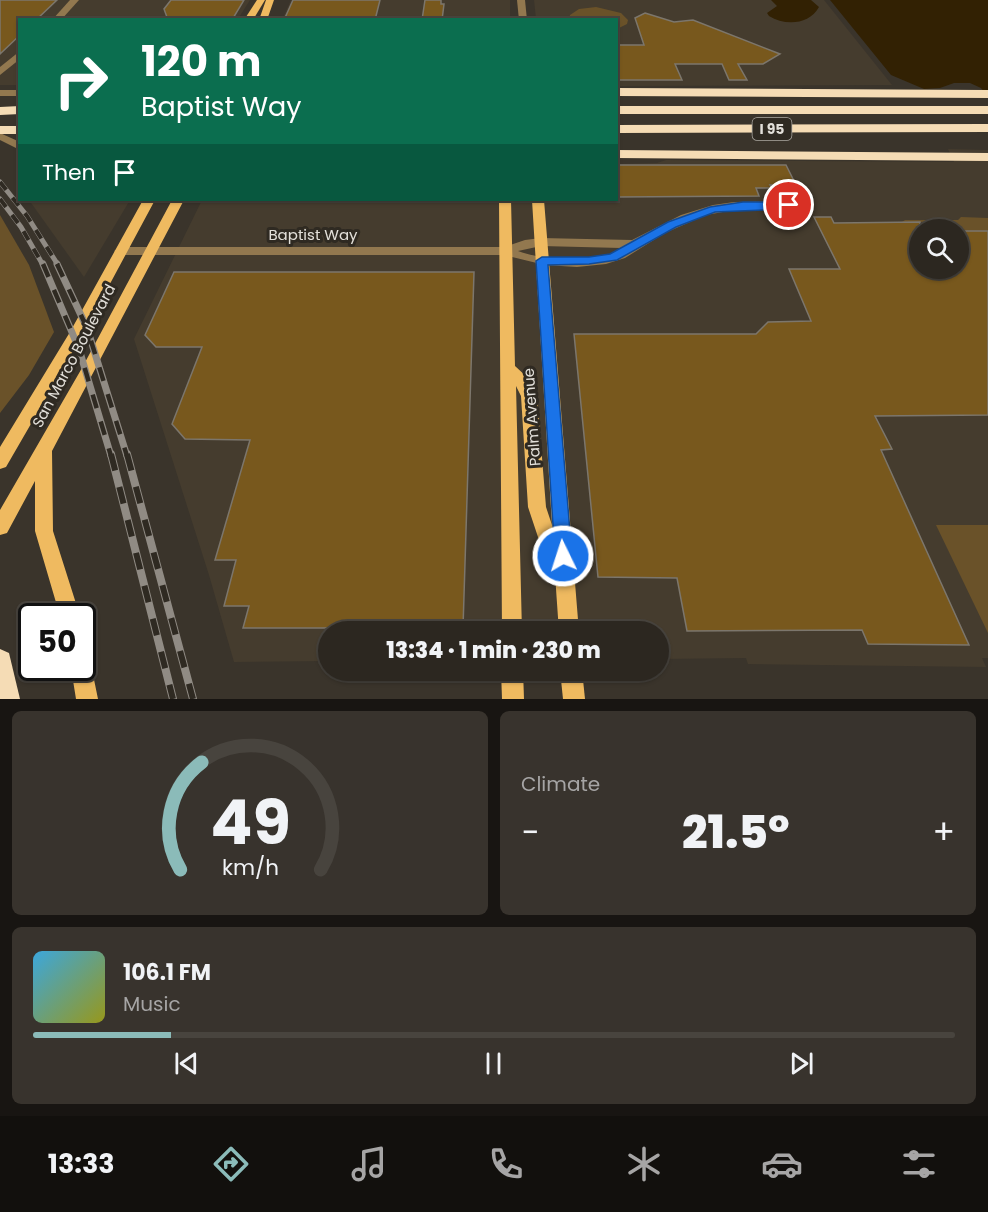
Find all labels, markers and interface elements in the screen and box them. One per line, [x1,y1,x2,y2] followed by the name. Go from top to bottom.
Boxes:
[141,32,262,91] text: 120 m
[42,42,120,120] icon: right
[141,88,301,125] text: Baptist Way
[752,118,792,140] road number: I 95
[108,156,141,189] icon: arrive
[42,157,96,188] text: Then
[763,179,814,230] pin
[772,188,805,221] icon: arrive
[909,219,969,279] map controls
[909,219,969,279] button: search
[268,224,358,245] street label: Baptist Way
[27,280,120,431] street label: San Marco Boulevard
[518,367,545,467] street label: Palm Avenue
[531,524,595,588] position arrow
[18,603,96,681] speed limit sign: 50
[386,635,601,666] text: 13:34 · 1 min · 230 m
[521,770,600,798] text: Climate
[210,778,290,866] text: 49
[682,801,790,864] text: 21.5°
[521,809,539,856] text: −
[932,809,955,856] text: +
[221,852,279,883] text: km/h
[123,957,211,988] text: 106.1 FM
[123,990,181,1018] text: Music
[170,1047,203,1080] icon: previous
[477,1047,510,1080] icon: pause
[785,1047,818,1080] icon: next
[210,1143,252,1185] icon: directions
[348,1143,390,1185] icon: music
[485,1143,527,1185] icon: phone
[623,1143,665,1185] icon: climate
[761,1143,803,1185] icon: car
[898,1143,940,1185] icon: filters
[48,1145,115,1182] text: 13:33

